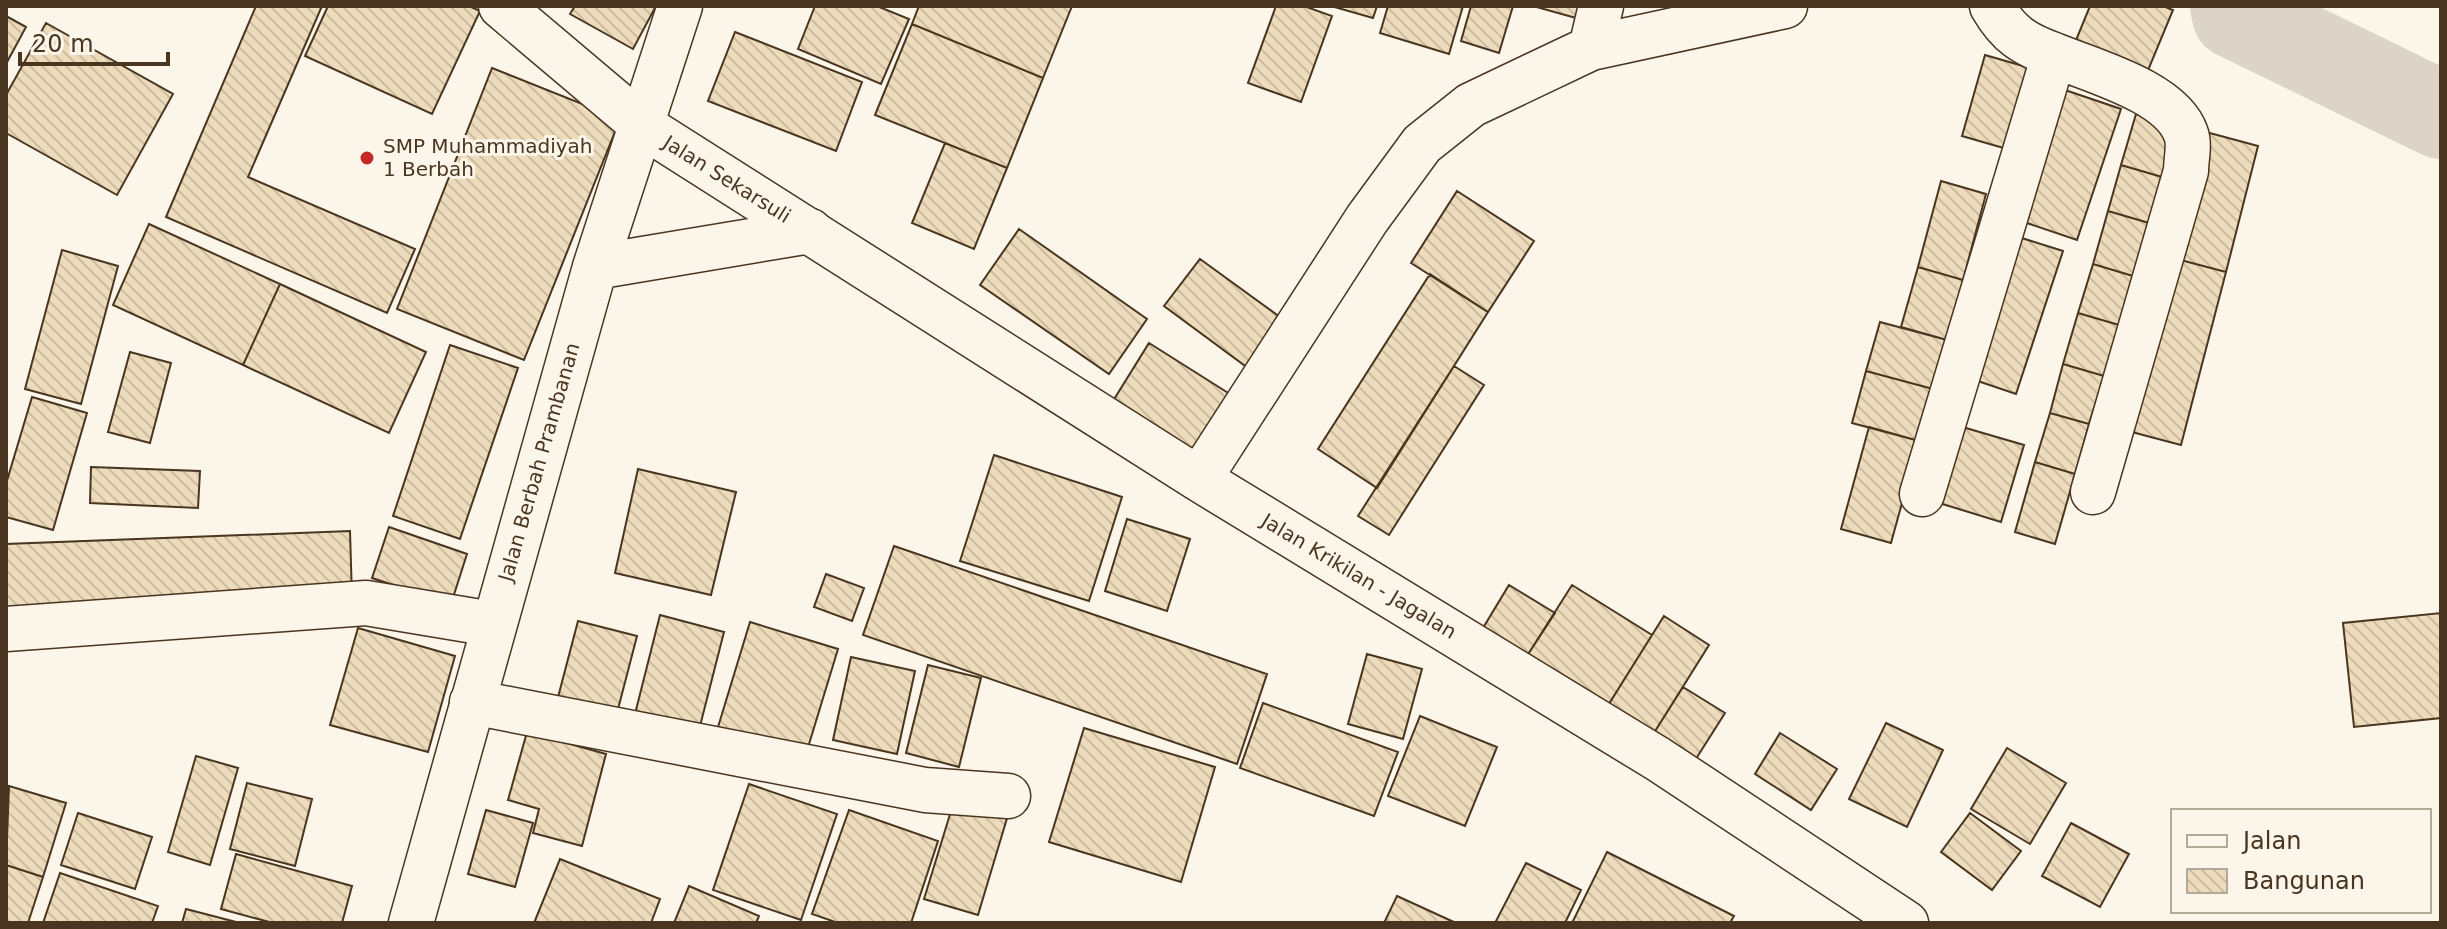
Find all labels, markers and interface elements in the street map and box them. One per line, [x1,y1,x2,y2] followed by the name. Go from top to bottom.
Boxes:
[20,16,168,66] scale bar
[32,30,94,58] text: 20 m
[657,129,795,228] street label: Jalan Sekarsuli
[383,134,592,181] place label: SMP Muhammadiyah 1 Berbah
[358,149,376,167] marker: SMP Muhammadiyah 1 Berbah
[493,340,585,586] street label: Jalan Berbah Prambanan
[1256,507,1461,644] street label: Jalan Krikilan - Jagalan
[2171,809,2431,913] legend
[2241,827,2301,855] text: Jalan
[2243,867,2365,895] text: Bangunan

